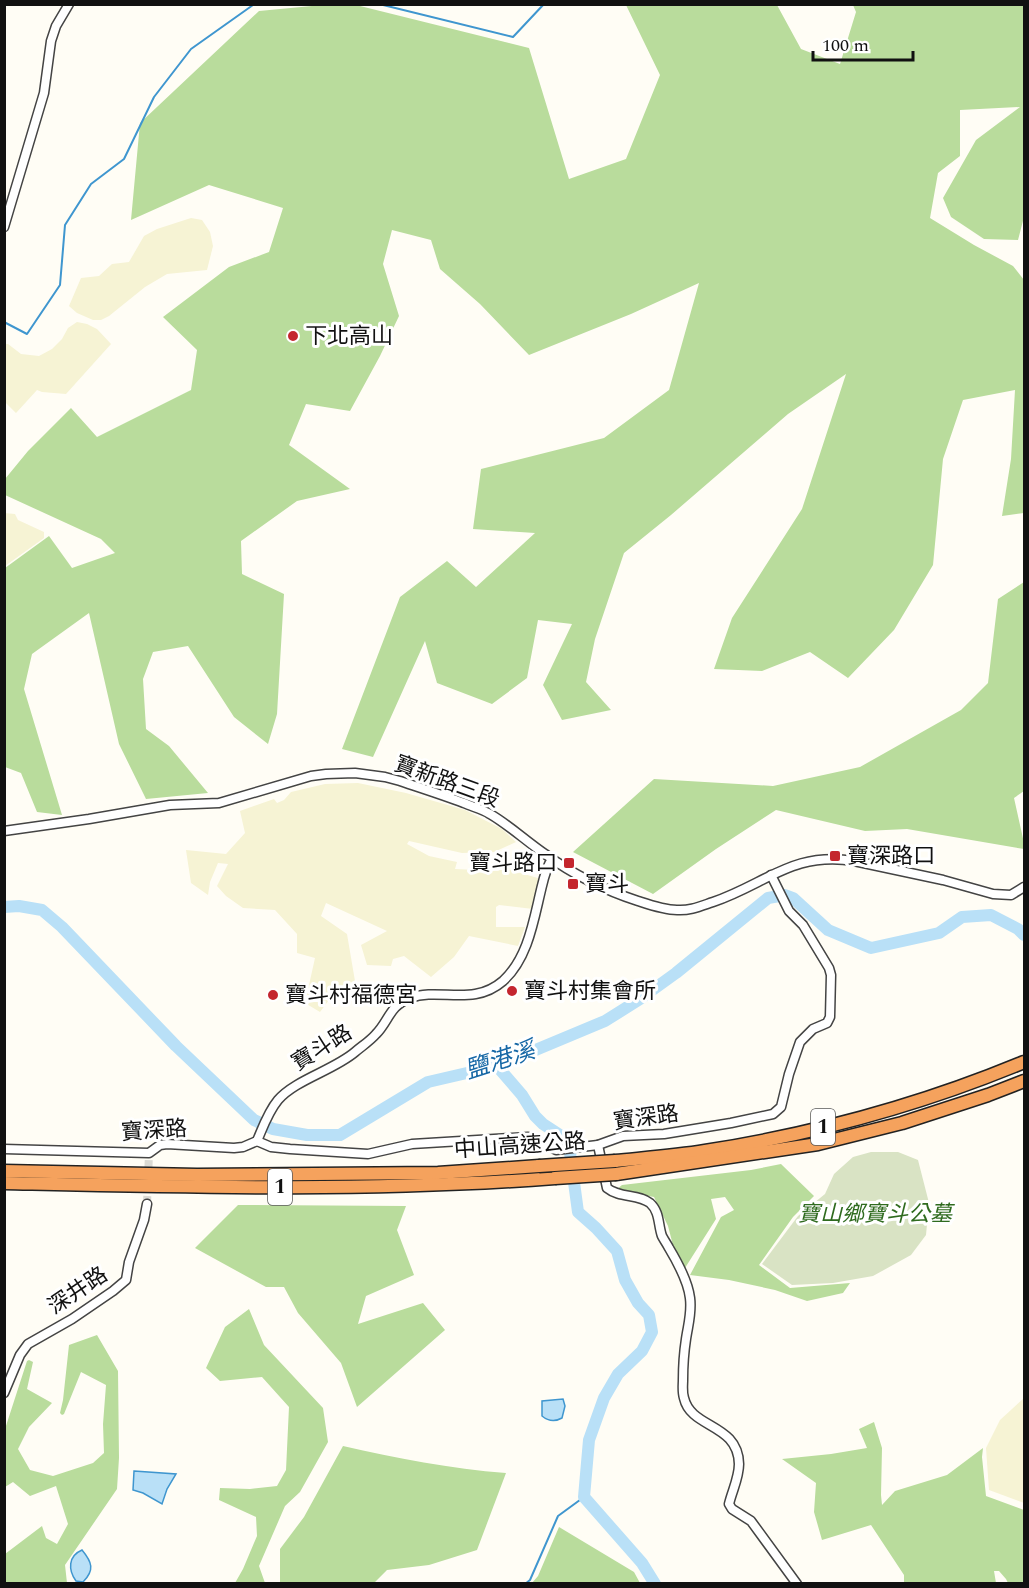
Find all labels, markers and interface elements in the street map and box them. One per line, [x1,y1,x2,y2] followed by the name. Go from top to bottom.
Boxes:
[813,24,914,62] scale bar
[822,32,869,59] text: 100 m
[305,320,393,353] place label: 下北高山
[286,329,300,343] marker: 下北高山
[390,748,504,816] street label: 寶新路三段
[847,840,935,873] place label: 寶深路口
[469,847,557,880] place label: 寶斗路口
[828,849,842,863] marker: 寶深路口
[562,856,576,870] marker: 寶斗路口
[585,868,629,901] place label: 寶斗
[566,877,580,891] marker: 寶斗
[524,975,656,1008] place label: 寶斗村集會所
[285,979,417,1012] place label: 寶斗村福德宮
[505,984,519,998] marker: 寶斗村集會所
[266,988,280,1002] marker: 寶斗村福德宮
[285,1017,359,1079] street label: 寶斗路
[460,1032,543,1089] water label: 鹽港溪
[611,1097,681,1139] street label: 寶深路
[811,1109,835,1145] road number: 1
[120,1112,188,1150] street label: 寶深路
[453,1125,587,1167] street label: 中山高速公路
[268,1169,292,1205] road number: 1
[798,1198,955,1231] park label: 寶山鄉寶斗公墓
[41,1259,115,1323] street label: 深井路

